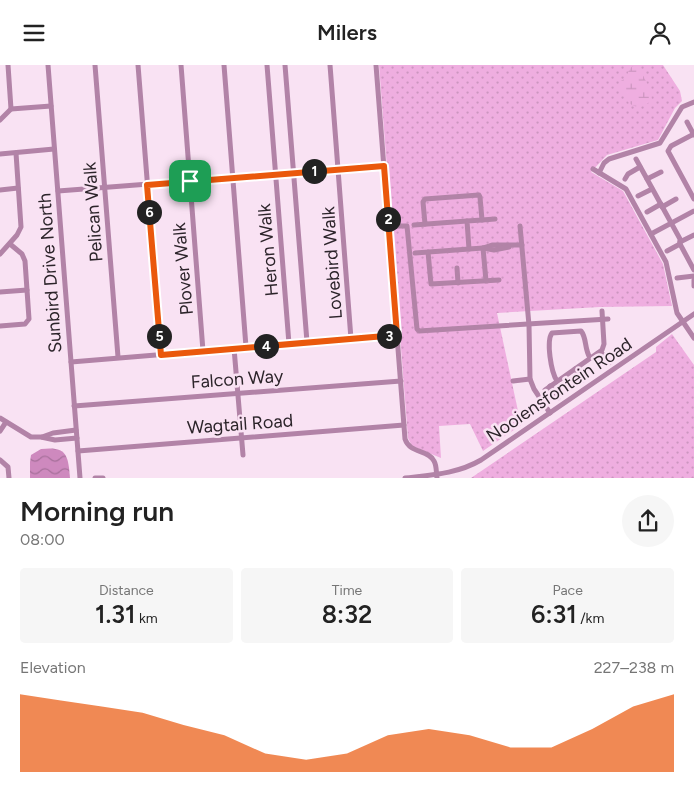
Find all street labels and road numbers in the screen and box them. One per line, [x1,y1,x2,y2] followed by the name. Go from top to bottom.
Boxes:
[79,161,107,263] street label: Pelican Walk
[33,192,67,354] street label: Sunbird Drive North
[253,203,283,297] street label: Heron Walk
[317,206,347,320] street label: Lovebird Walk
[168,222,198,316] street label: Plover Walk
[482,333,636,447] street label: Nooiensfontein Road
[190,365,284,393] street label: Falcon Way
[186,409,294,439] street label: Wagtail Road

